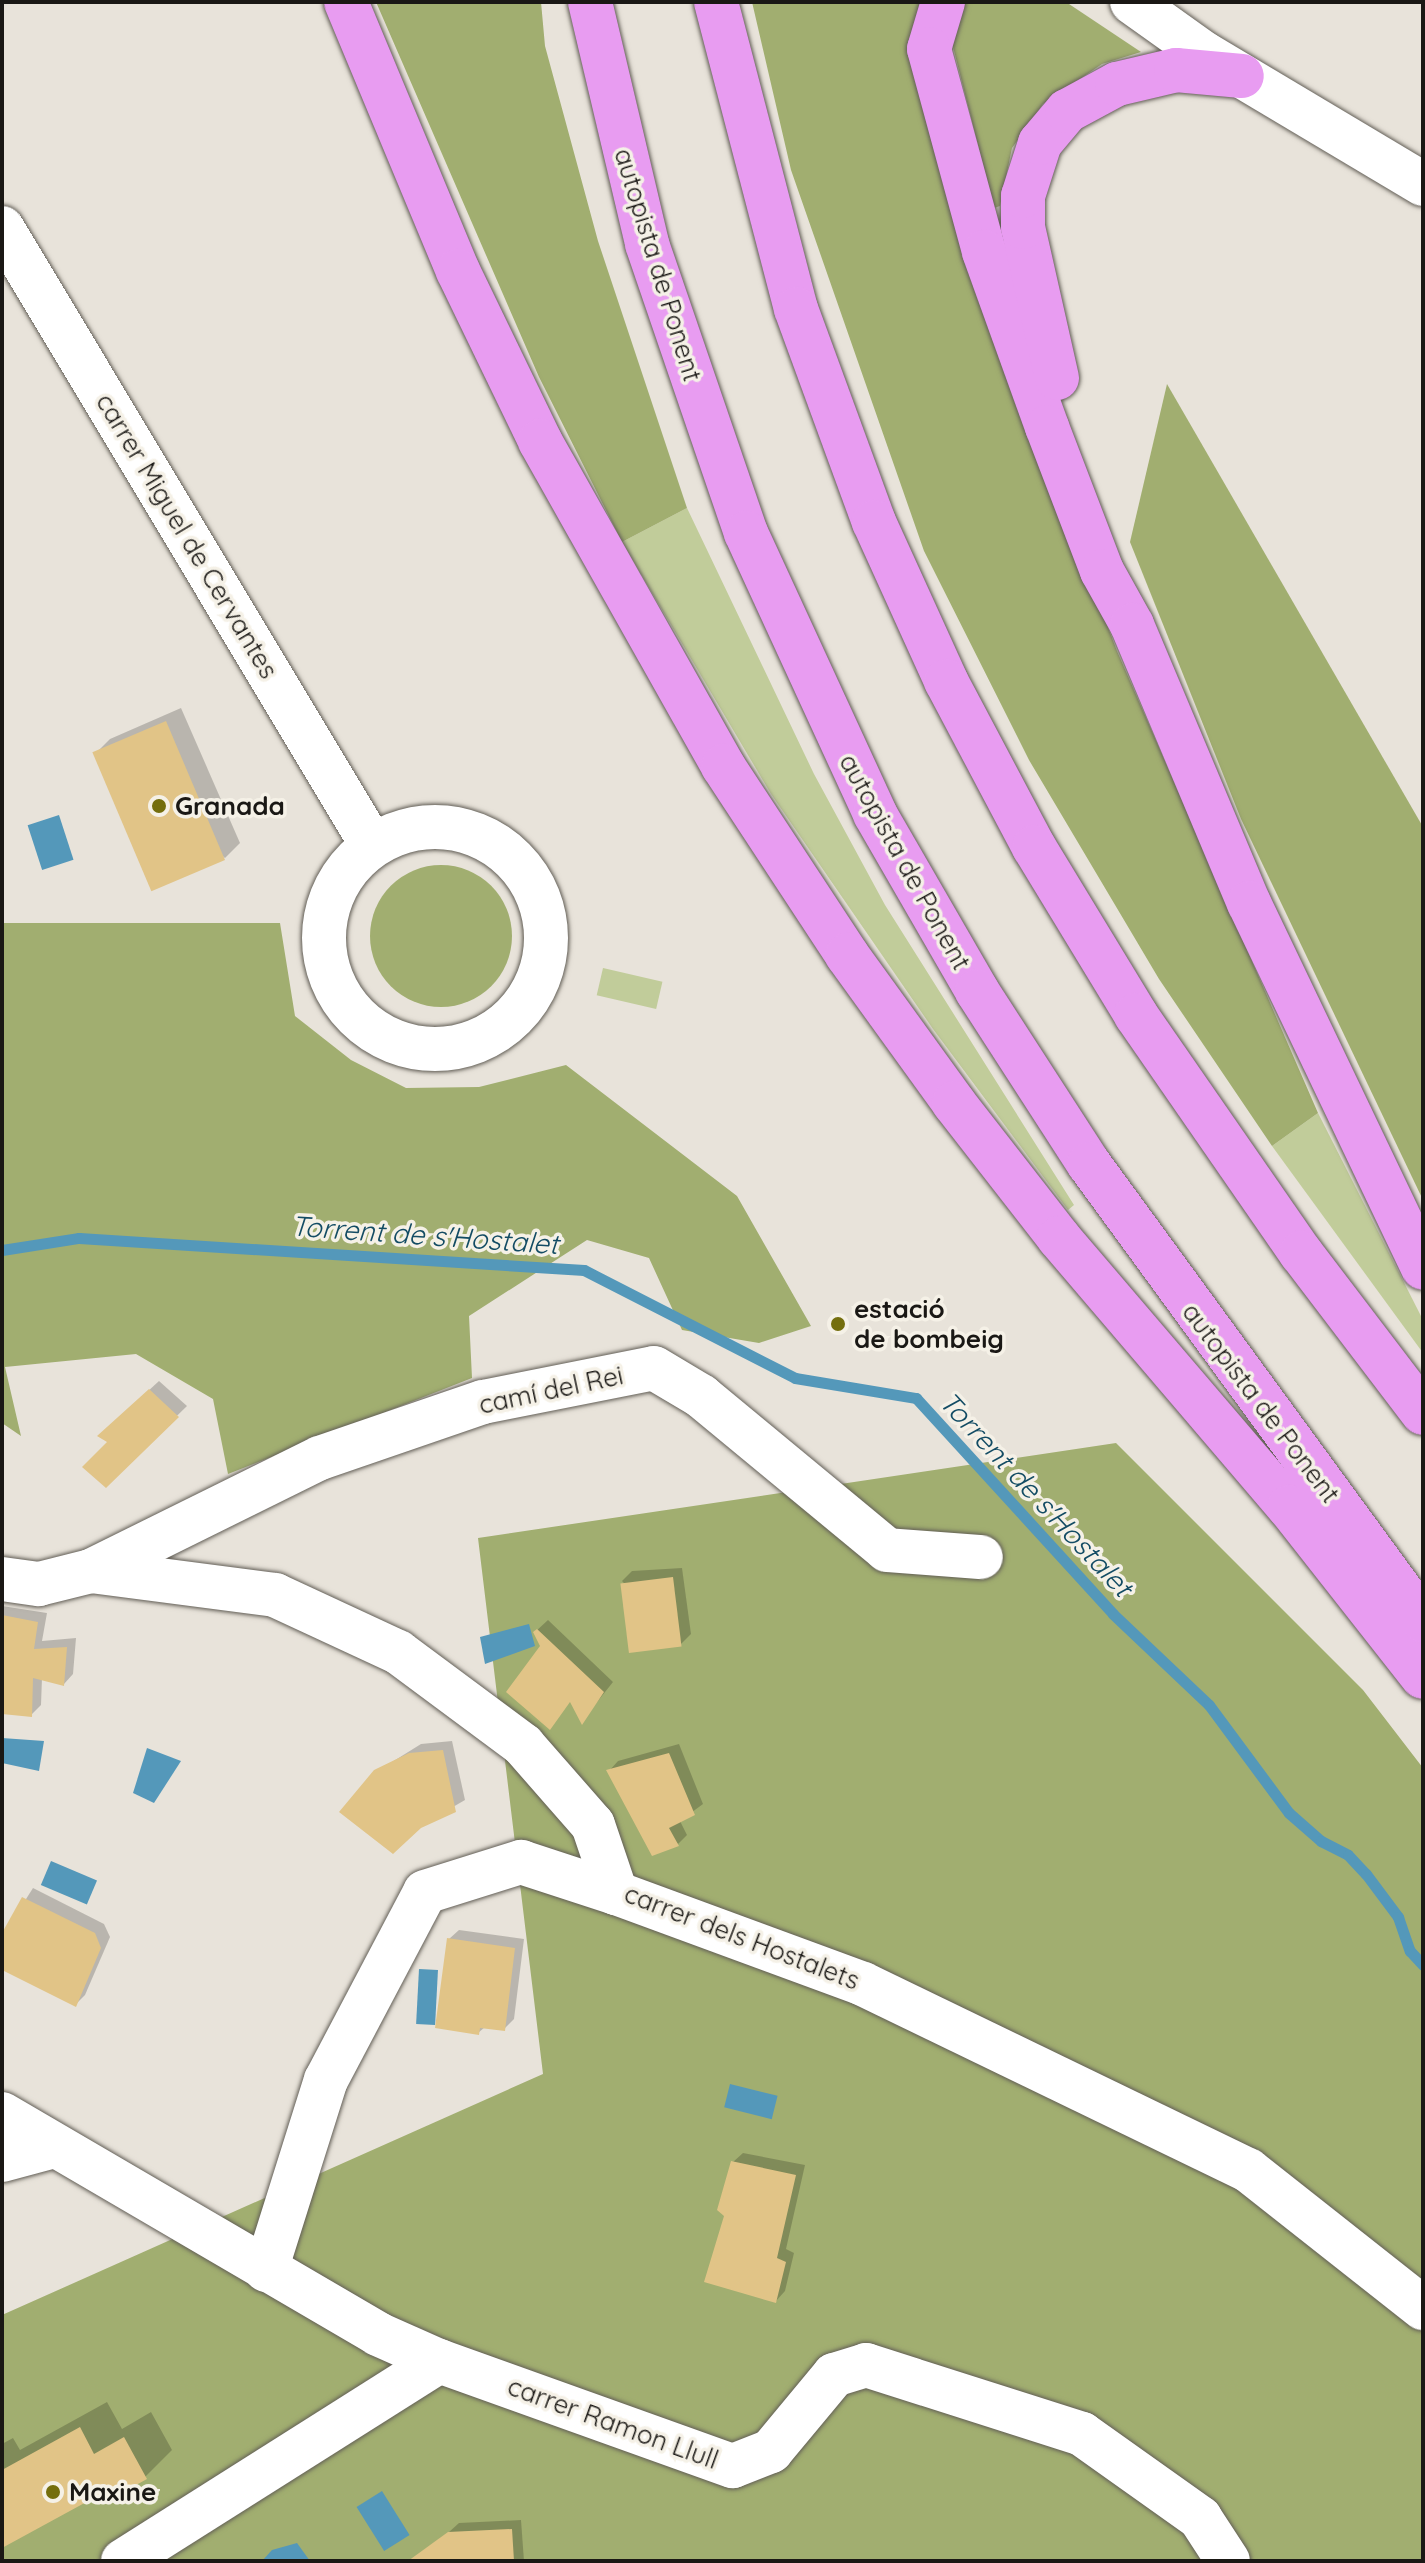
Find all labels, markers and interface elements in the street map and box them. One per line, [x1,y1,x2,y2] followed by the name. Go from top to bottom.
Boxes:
[608,145,708,385] street label: autopista de Ponent
[89,388,285,684] street label: carrer Miguel de Cervantes
[833,749,977,975] street label: autopista de Ponent
[175,790,285,822] place label: Granada
[150,797,168,815] marker: Granada
[290,1209,560,1261] water label: Torrent de s'Hostalet
[854,1293,1004,1354] place label: estació de bombeig
[1176,1297,1346,1509] street label: autopista de Ponent
[829,1315,847,1333] marker: estació de bombeig
[476,1359,626,1421] street label: camí del Rei
[932,1385,1140,1603] water label: Torrent de s'Hostalet
[620,1878,864,1996] street label: carrer dels Hostalets
[503,2370,723,2476] street label: carrer Ramon Llull
[69,2476,156,2508] place label: Maxine
[44,2483,62,2501] marker: Maxine

